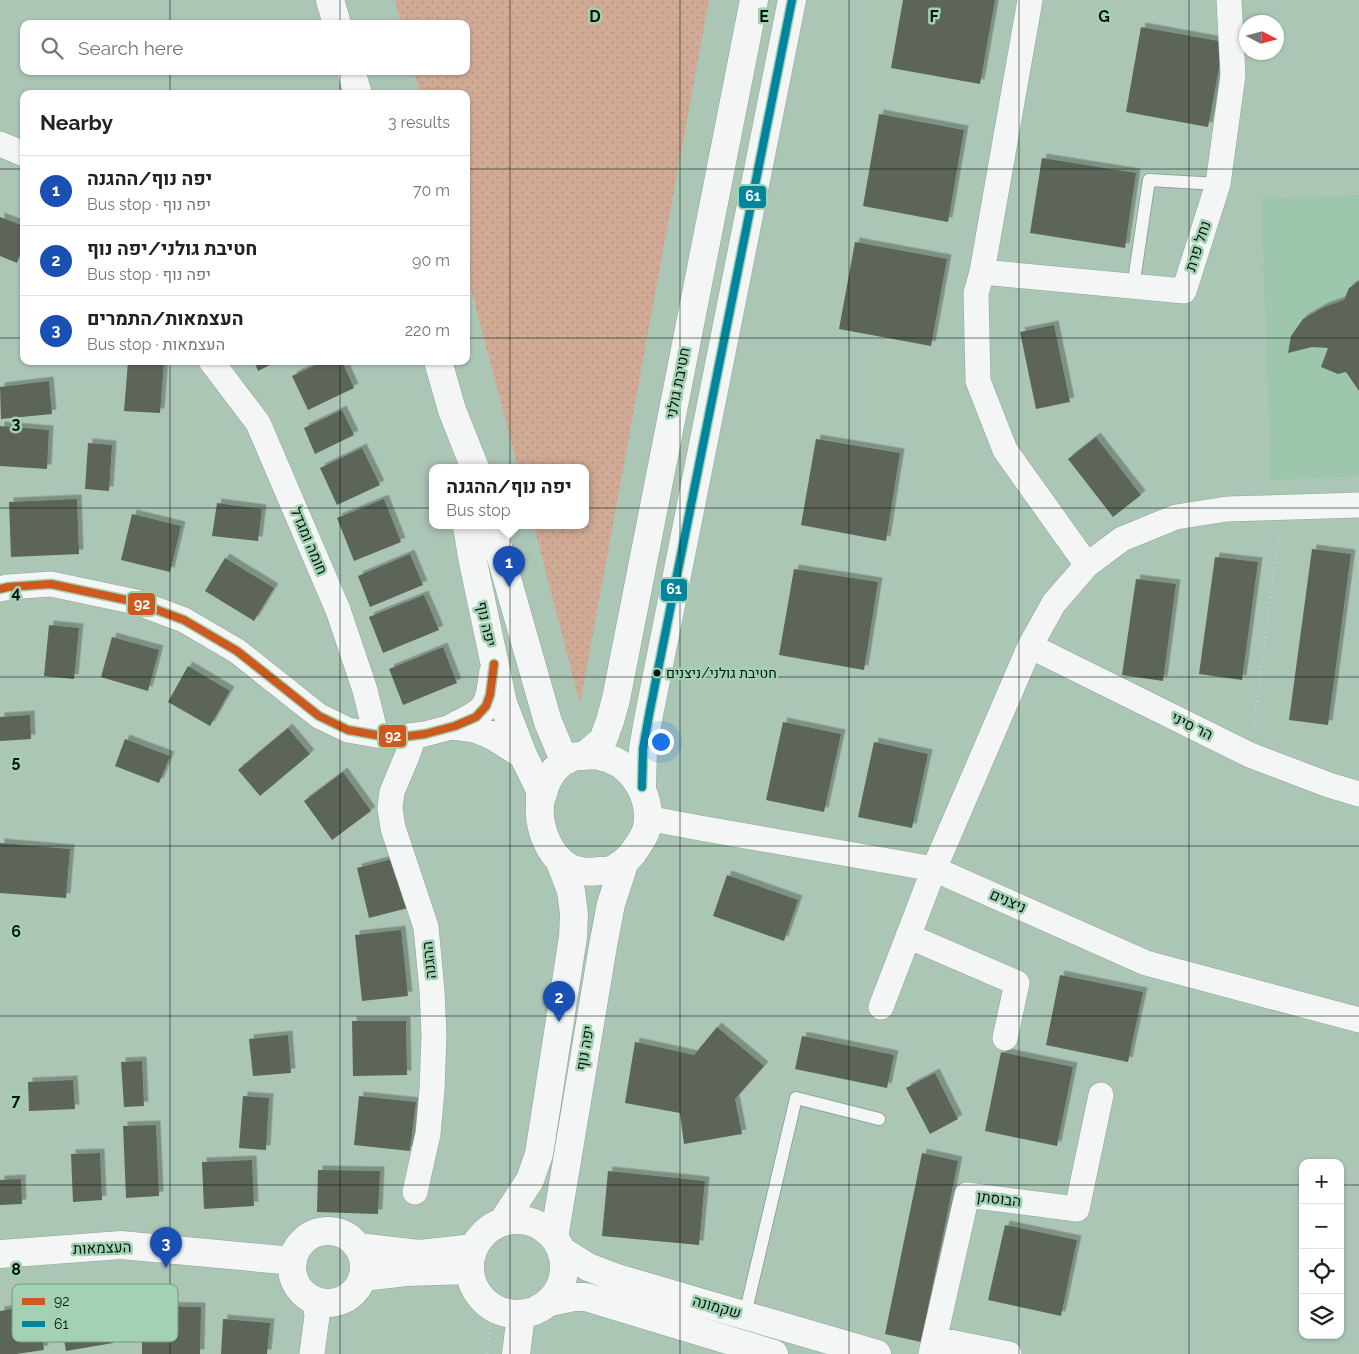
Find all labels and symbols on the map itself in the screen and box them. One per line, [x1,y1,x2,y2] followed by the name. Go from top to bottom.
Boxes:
[589,7,601,26] text: D
[759,7,769,26] text: E
[929,7,939,26] text: F
[1098,7,1110,26] text: G
[1239,15,1284,60] north arrow
[738,185,767,209] line badge: 61
[745,188,761,204] text: 61
[1181,218,1215,274] street label: נחל פרת
[662,346,694,420] street label: חטיבת גולני
[12,414,21,433] text: 3
[287,505,331,577] street label: חומה ומגדל
[493,546,525,587] pin: 1
[660,578,688,602] line badge: 61
[666,581,682,597] text: 61
[11,583,21,602] text: 4
[127,592,156,616] line badge: 92
[134,596,150,612] text: 92
[472,600,500,648] street label: יפה נוף
[666,665,777,681] place label: חטיבת גולני/ניצנים
[652,668,662,678] marker: חטיבת גולני/ניצנים
[1168,708,1216,744] street label: הר סיני
[378,724,407,748] line badge: 92
[385,728,401,744] text: 92
[648,729,674,755] your location
[12,752,21,771] text: 5
[987,885,1029,917] street label: ניצנים
[11,922,21,941] text: 6
[418,940,440,980] street label: ההגנה
[543,981,575,1022] pin: 2
[572,1024,598,1072] street label: יפה נוף
[12,1091,21,1110] text: 7
[976,1187,1022,1211] street label: הבוסתן
[150,1227,182,1268] pin: 3
[72,1238,132,1258] street label: העצמאות
[11,1260,21,1279] text: 8
[12,1284,178,1342] legend
[691,1292,743,1322] street label: שקמונה
[54,1293,70,1309] text: 92
[54,1316,68,1332] text: 61

